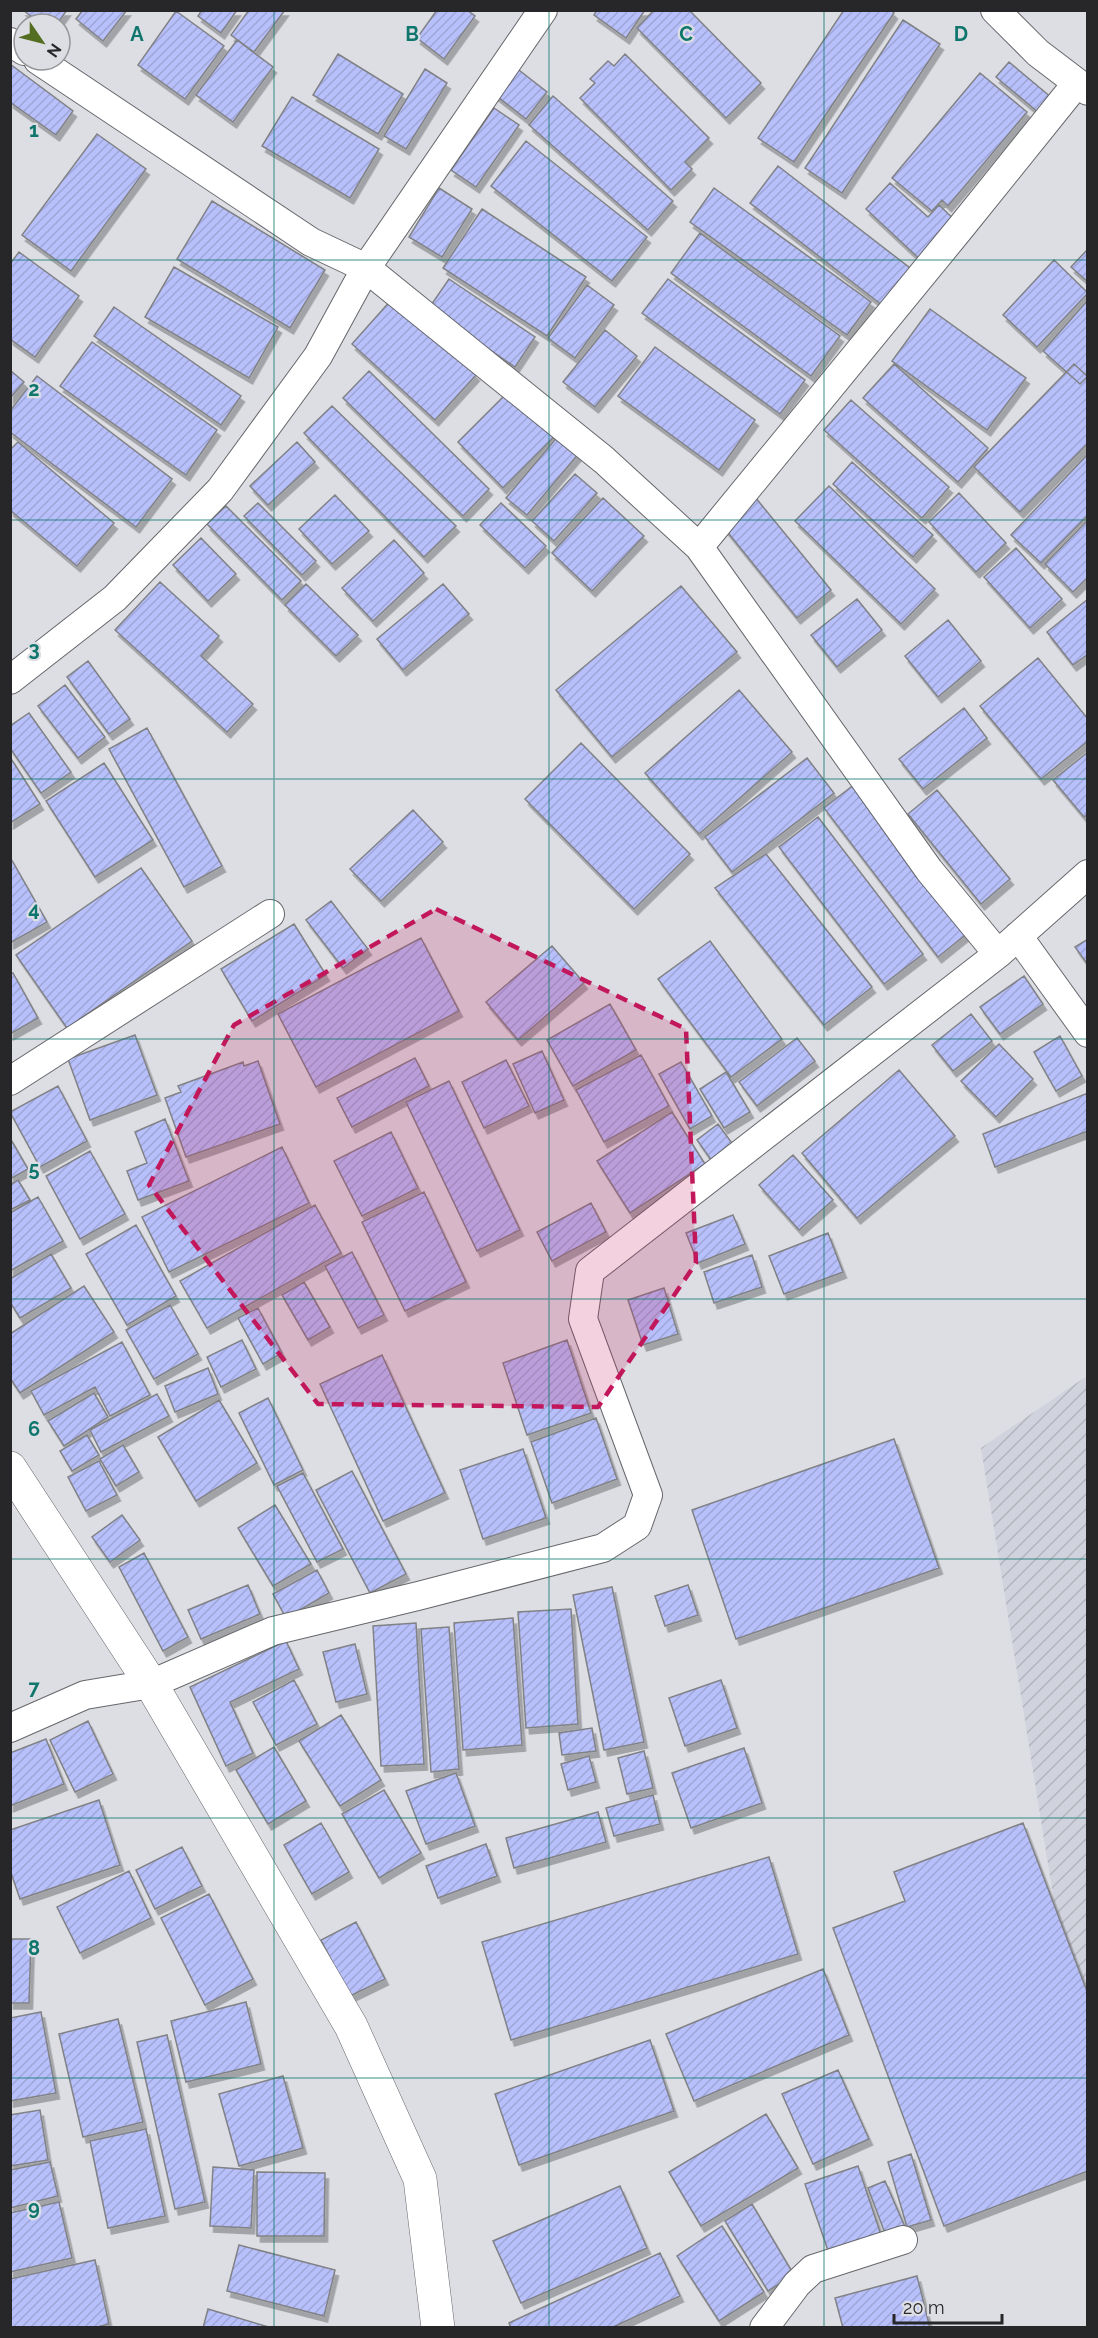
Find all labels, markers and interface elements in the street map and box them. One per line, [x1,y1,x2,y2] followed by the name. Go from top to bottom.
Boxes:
[12,12,72,72] north arrow
[130,22,144,46] text: A
[405,22,419,46] text: B
[679,22,693,46] text: C
[954,22,968,46] text: D
[43,40,65,61] text: N
[29,118,39,142] text: 1
[28,377,40,401] text: 2
[28,637,40,661] text: 3
[28,897,40,921] text: 4
[28,1157,40,1181] text: 5
[28,1417,40,1441] text: 6
[28,1676,40,1700] text: 7
[28,1936,40,1960] text: 8
[28,2196,40,2220] text: 9
[894,2287,1002,2325] scale bar
[903,2297,945,2318] text: 20 m

